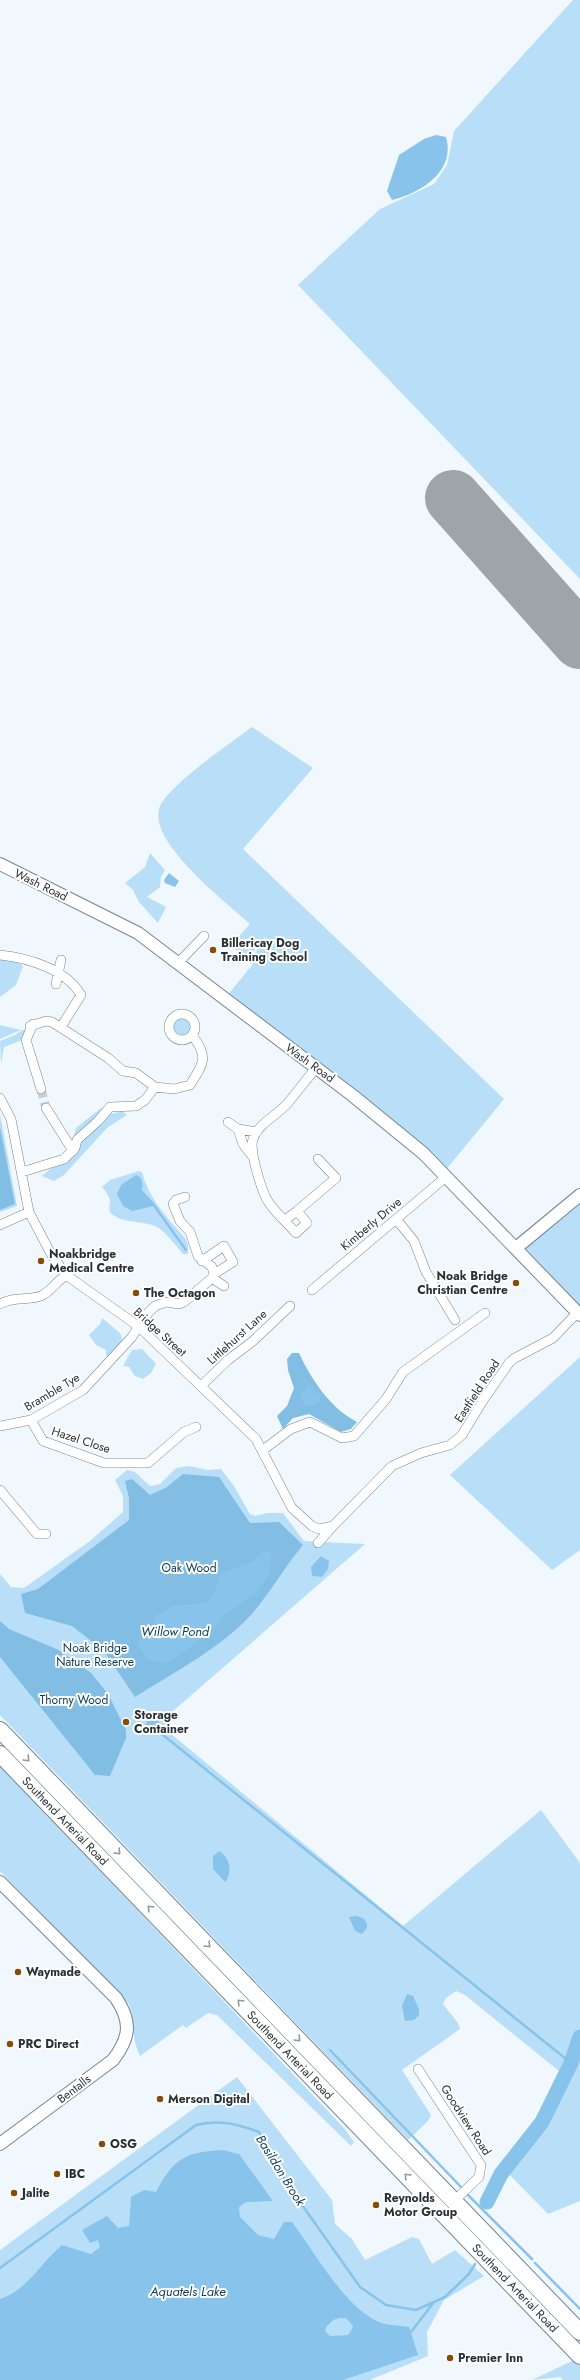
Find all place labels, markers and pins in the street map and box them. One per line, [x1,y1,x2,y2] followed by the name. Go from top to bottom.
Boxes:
[221,934,307,966] place label: Billericay Dog Training School
[208,945,218,955] marker: Billericay Dog Training School
[49,1245,134,1277] place label: Noakbridge Medical Centre
[36,1256,46,1266] marker: Noakbridge Medical Centre
[417,1267,508,1299] place label: Noak Bridge Christian Centre
[511,1278,521,1288] marker: Noak Bridge Christian Centre
[144,1284,216,1302] place label: The Octagon
[131,1288,141,1298] marker: The Octagon
[134,1706,189,1738] place label: Storage Container
[121,1717,131,1727] marker: Storage Container
[26,1963,81,1981] place label: Waymade
[13,1967,23,1977] marker: Waymade
[18,2035,79,2053] place label: PRC Direct
[5,2039,15,2049] marker: PRC Direct
[168,2090,250,2108] place label: Merson Digital
[155,2094,165,2104] marker: Merson Digital
[110,2135,137,2153] place label: OSG
[97,2139,107,2149] marker: OSG
[65,2165,85,2183] place label: IBC
[52,2169,62,2179] marker: IBC
[20,2184,50,2202] place label: Jalite
[9,2188,19,2198] marker: Jalite
[384,2189,458,2221] place label: Reynolds Motor Group
[371,2200,381,2210] marker: Reynolds Motor Group
[458,2349,523,2367] place label: Premier Inn
[445,2353,455,2363] marker: Premier Inn

